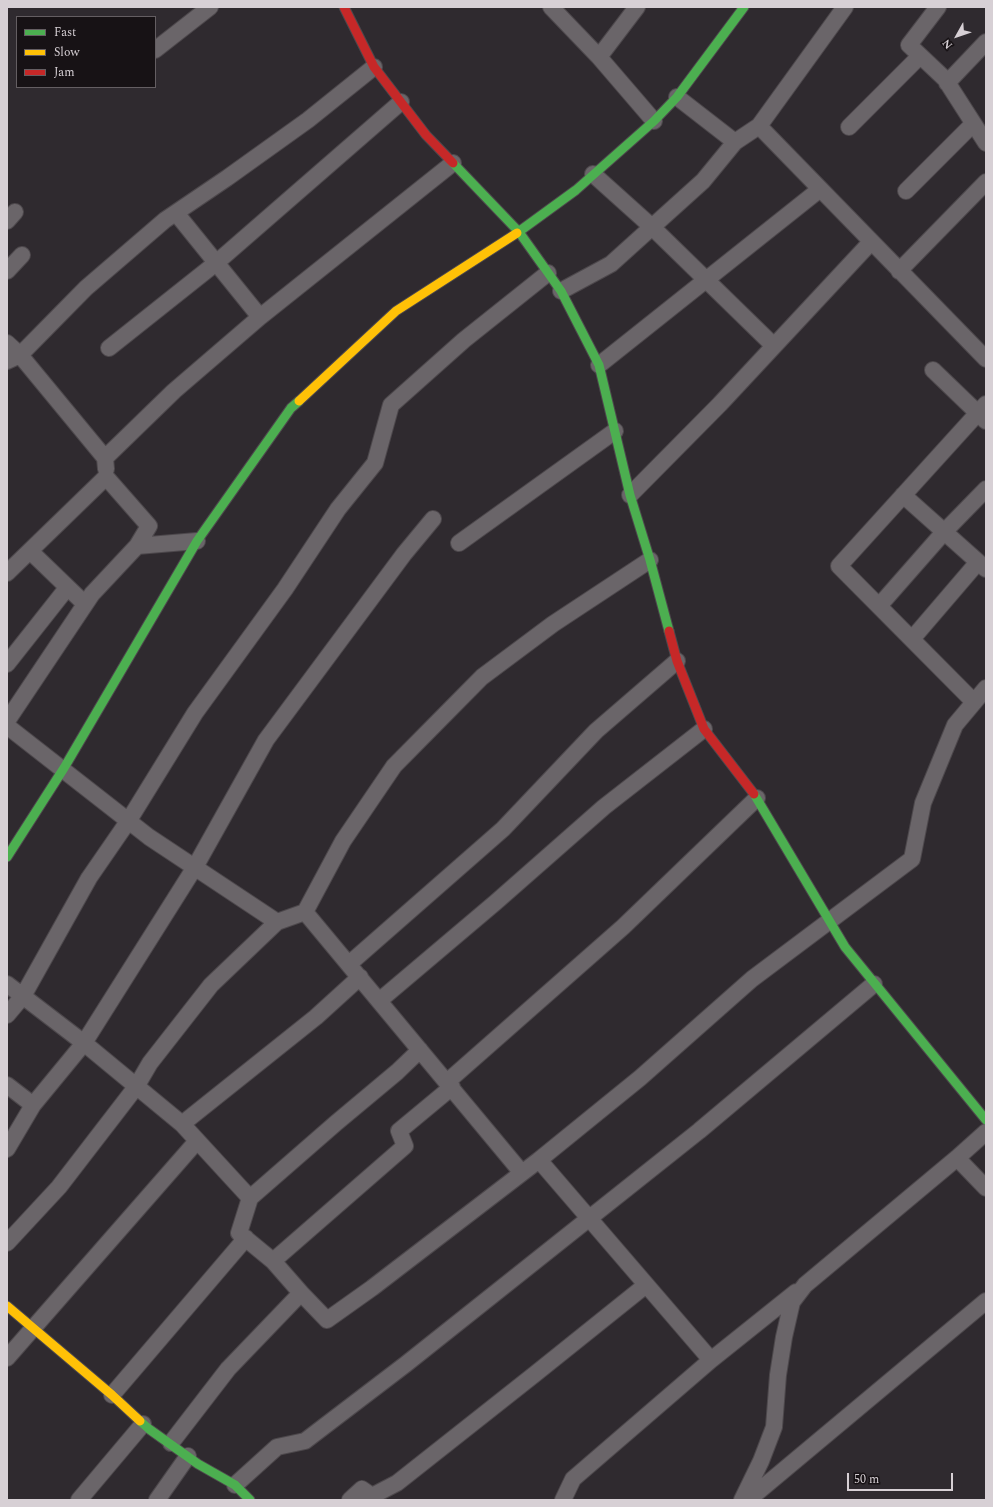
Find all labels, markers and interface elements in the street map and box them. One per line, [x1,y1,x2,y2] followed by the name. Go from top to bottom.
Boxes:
[16,16,156,88] legend
[937,16,977,56] north arrow
[54,23,76,42] text: Fast
[938,35,957,53] text: N
[54,43,79,62] text: Slow
[54,63,75,82] text: Jam
[849,1465,955,1491] scale bar
[854,1470,879,1489] text: 50 m

